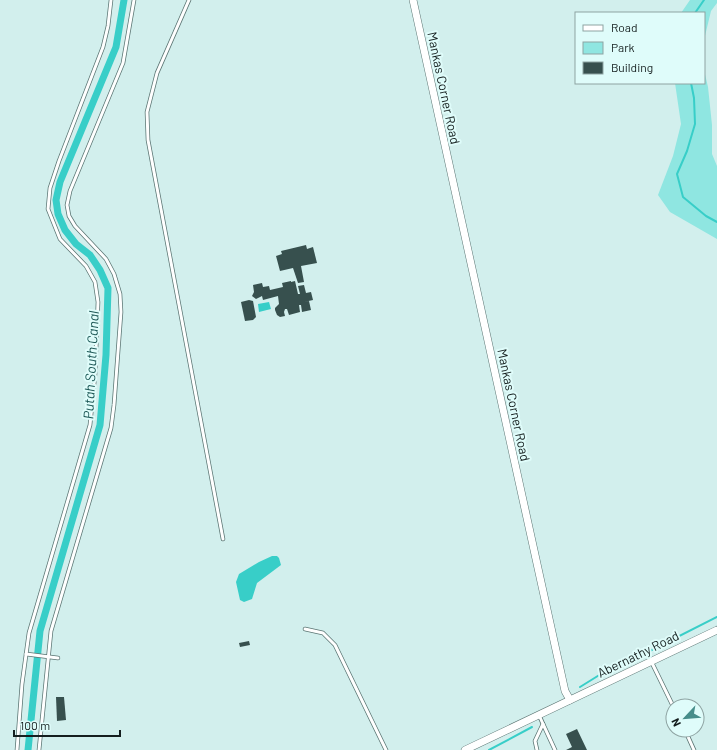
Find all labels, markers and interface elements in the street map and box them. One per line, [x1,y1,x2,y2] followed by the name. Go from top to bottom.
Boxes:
[575,12,705,84] legend
[611,20,638,34] text: Road
[424,30,464,146] street label: Mankas Corner Road
[611,40,635,54] text: Park
[611,60,653,74] text: Building
[79,310,102,420] water label: Putah South Canal
[494,347,534,463] street label: Mankas Corner Road
[594,627,682,681] street label: Abernathy Road
[665,698,705,738] north arrow
[14,712,120,738] scale bar
[668,716,683,729] text: N
[20,718,50,732] text: 100 m

